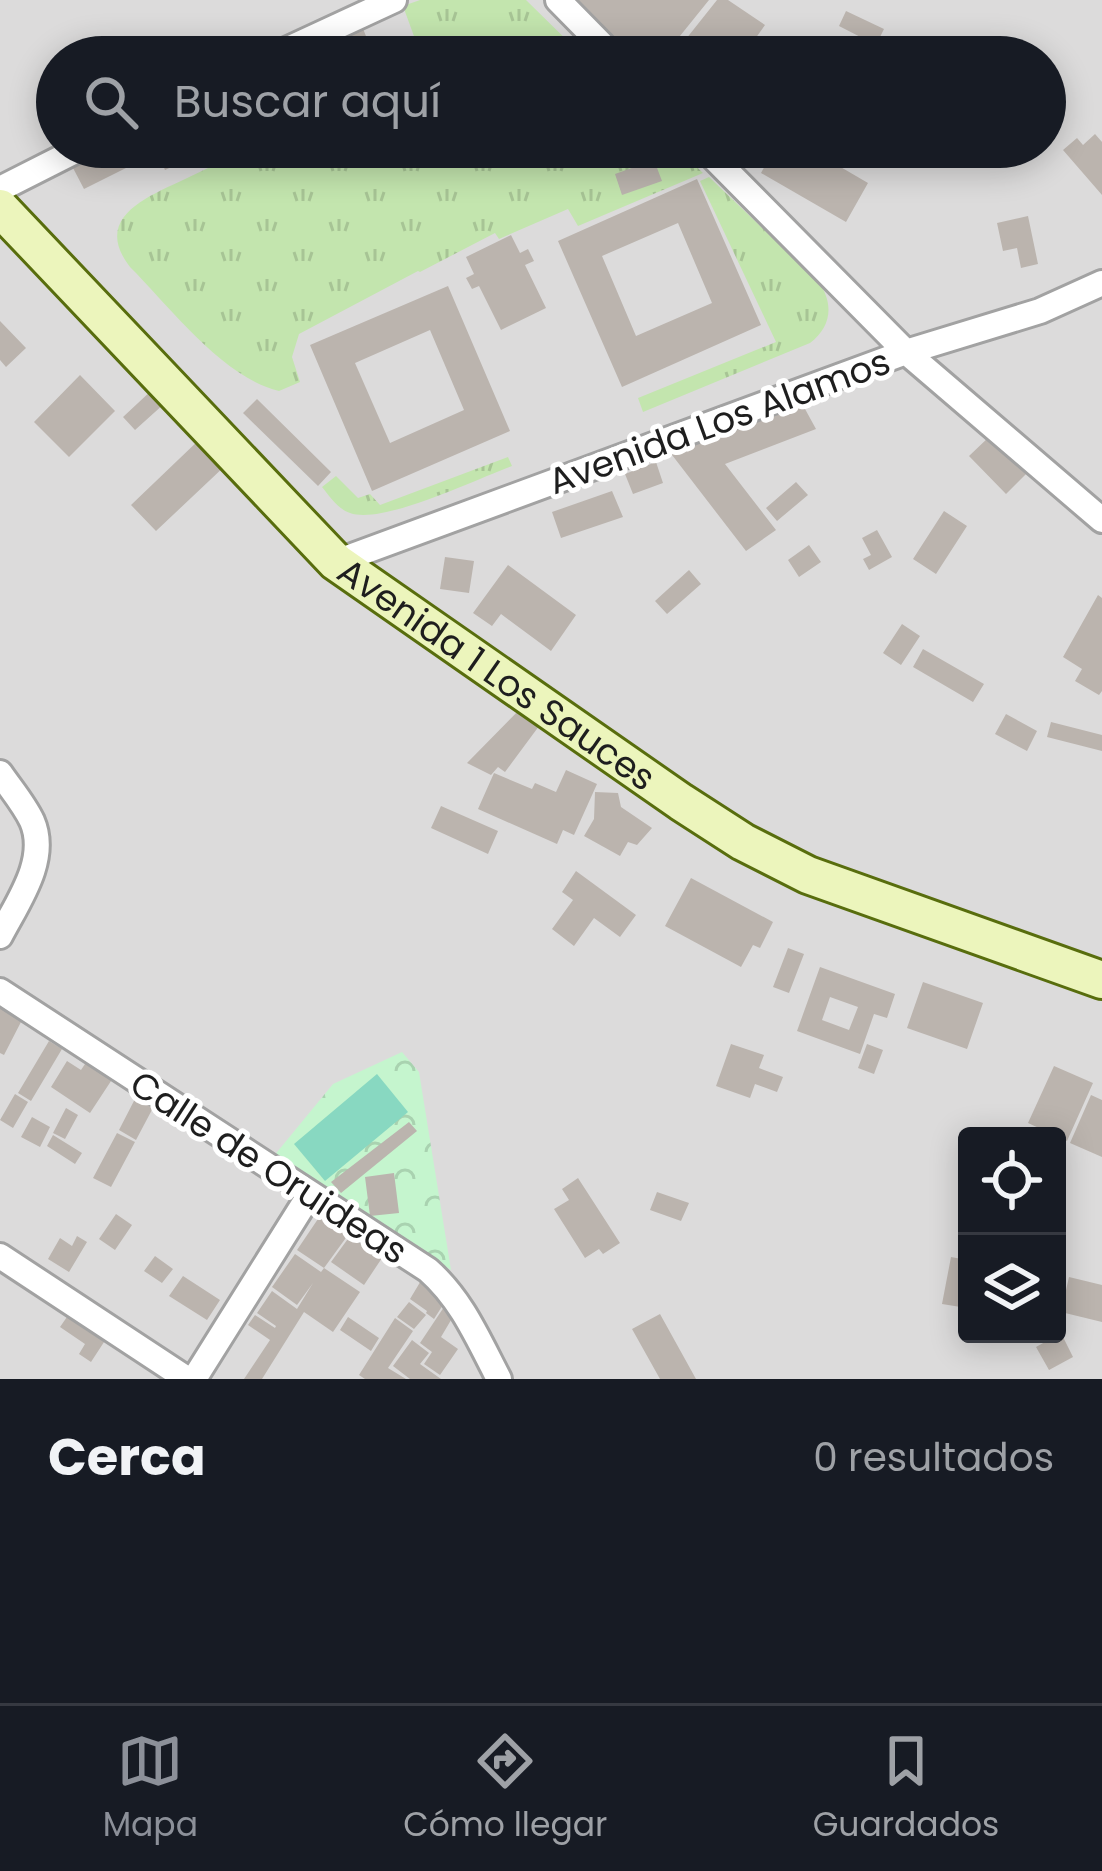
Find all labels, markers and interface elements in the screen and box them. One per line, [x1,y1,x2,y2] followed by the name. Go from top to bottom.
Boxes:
[36,36,1066,168] search box
[78,69,144,135] icon: search
[174,70,441,133] text: Buscar aquí
[541,336,897,507] street label: Avenida Los Alamos
[327,546,666,803] street label: Avenida 1 Los Sauces
[120,1058,417,1276] street label: Calle de Oruideas
[958,1127,1066,1343] map controls
[958,1127,1066,1235] button: locate
[958,1235,1066,1343] button: layers
[48,1421,206,1493] text: Cerca
[813,1430,1054,1485] text: 0 resultados
[103,1728,198,1850] tab: Mapa
[403,1728,607,1850] tab: Cómo llegar
[813,1728,999,1850] tab: Guardados

